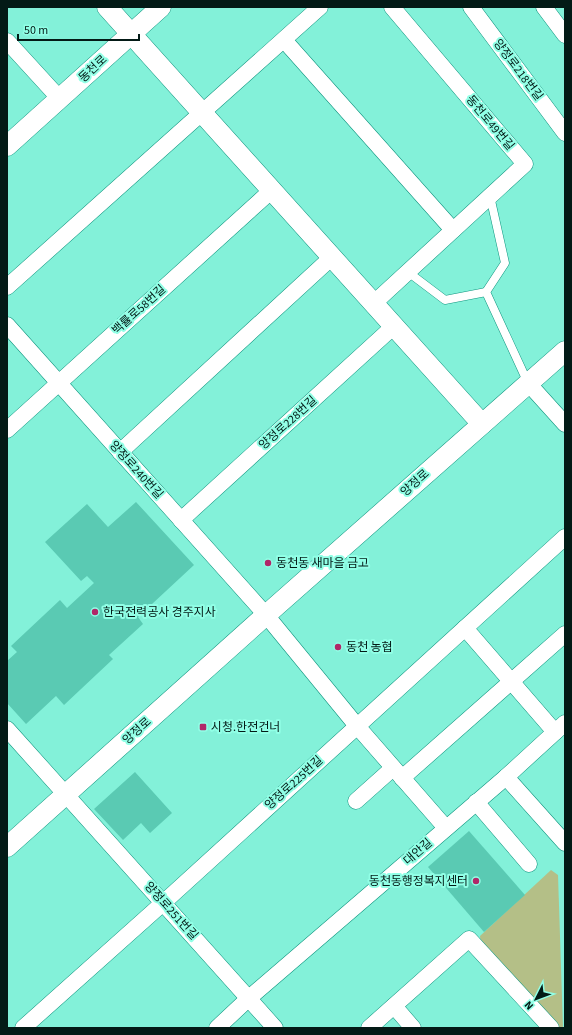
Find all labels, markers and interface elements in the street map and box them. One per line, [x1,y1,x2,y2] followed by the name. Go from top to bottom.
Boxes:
[18,16,139,42] scale bar
[24,22,48,39] text: 50 m
[489,36,547,104] street label: 양정로218번길
[75,51,111,87] street label: 동천로
[462,92,518,154] street label: 동천로49번길
[108,281,170,339] street label: 백률로58번길
[255,392,321,454] street label: 양정로228번길
[105,437,167,503] street label: 양정로240번길
[397,466,433,500] street label: 양정로
[276,555,369,572] place label: 동천동 새마을 금고
[263,558,273,568] marker: 동천동 새마을 금고
[103,604,216,621] place label: 한국전력공사 경주지사
[90,607,100,617] marker: 한국전력공사 경주지사
[346,639,393,656] place label: 동천 농협
[333,642,343,652] marker: 동천 농협
[119,714,155,748] street label: 양정로
[211,719,280,736] place label: 시청.한전건너
[198,722,208,732] marker: 시청.한전건너
[261,752,327,814] street label: 양정로225번길
[400,835,436,869] street label: 대안길
[369,873,468,890] place label: 동천동행정복지센터
[471,876,481,886] marker: 동천동행정복지센터
[140,878,202,944] street label: 양정로251번길
[516,979,556,1019] north arrow
[521,998,537,1013] text: N

